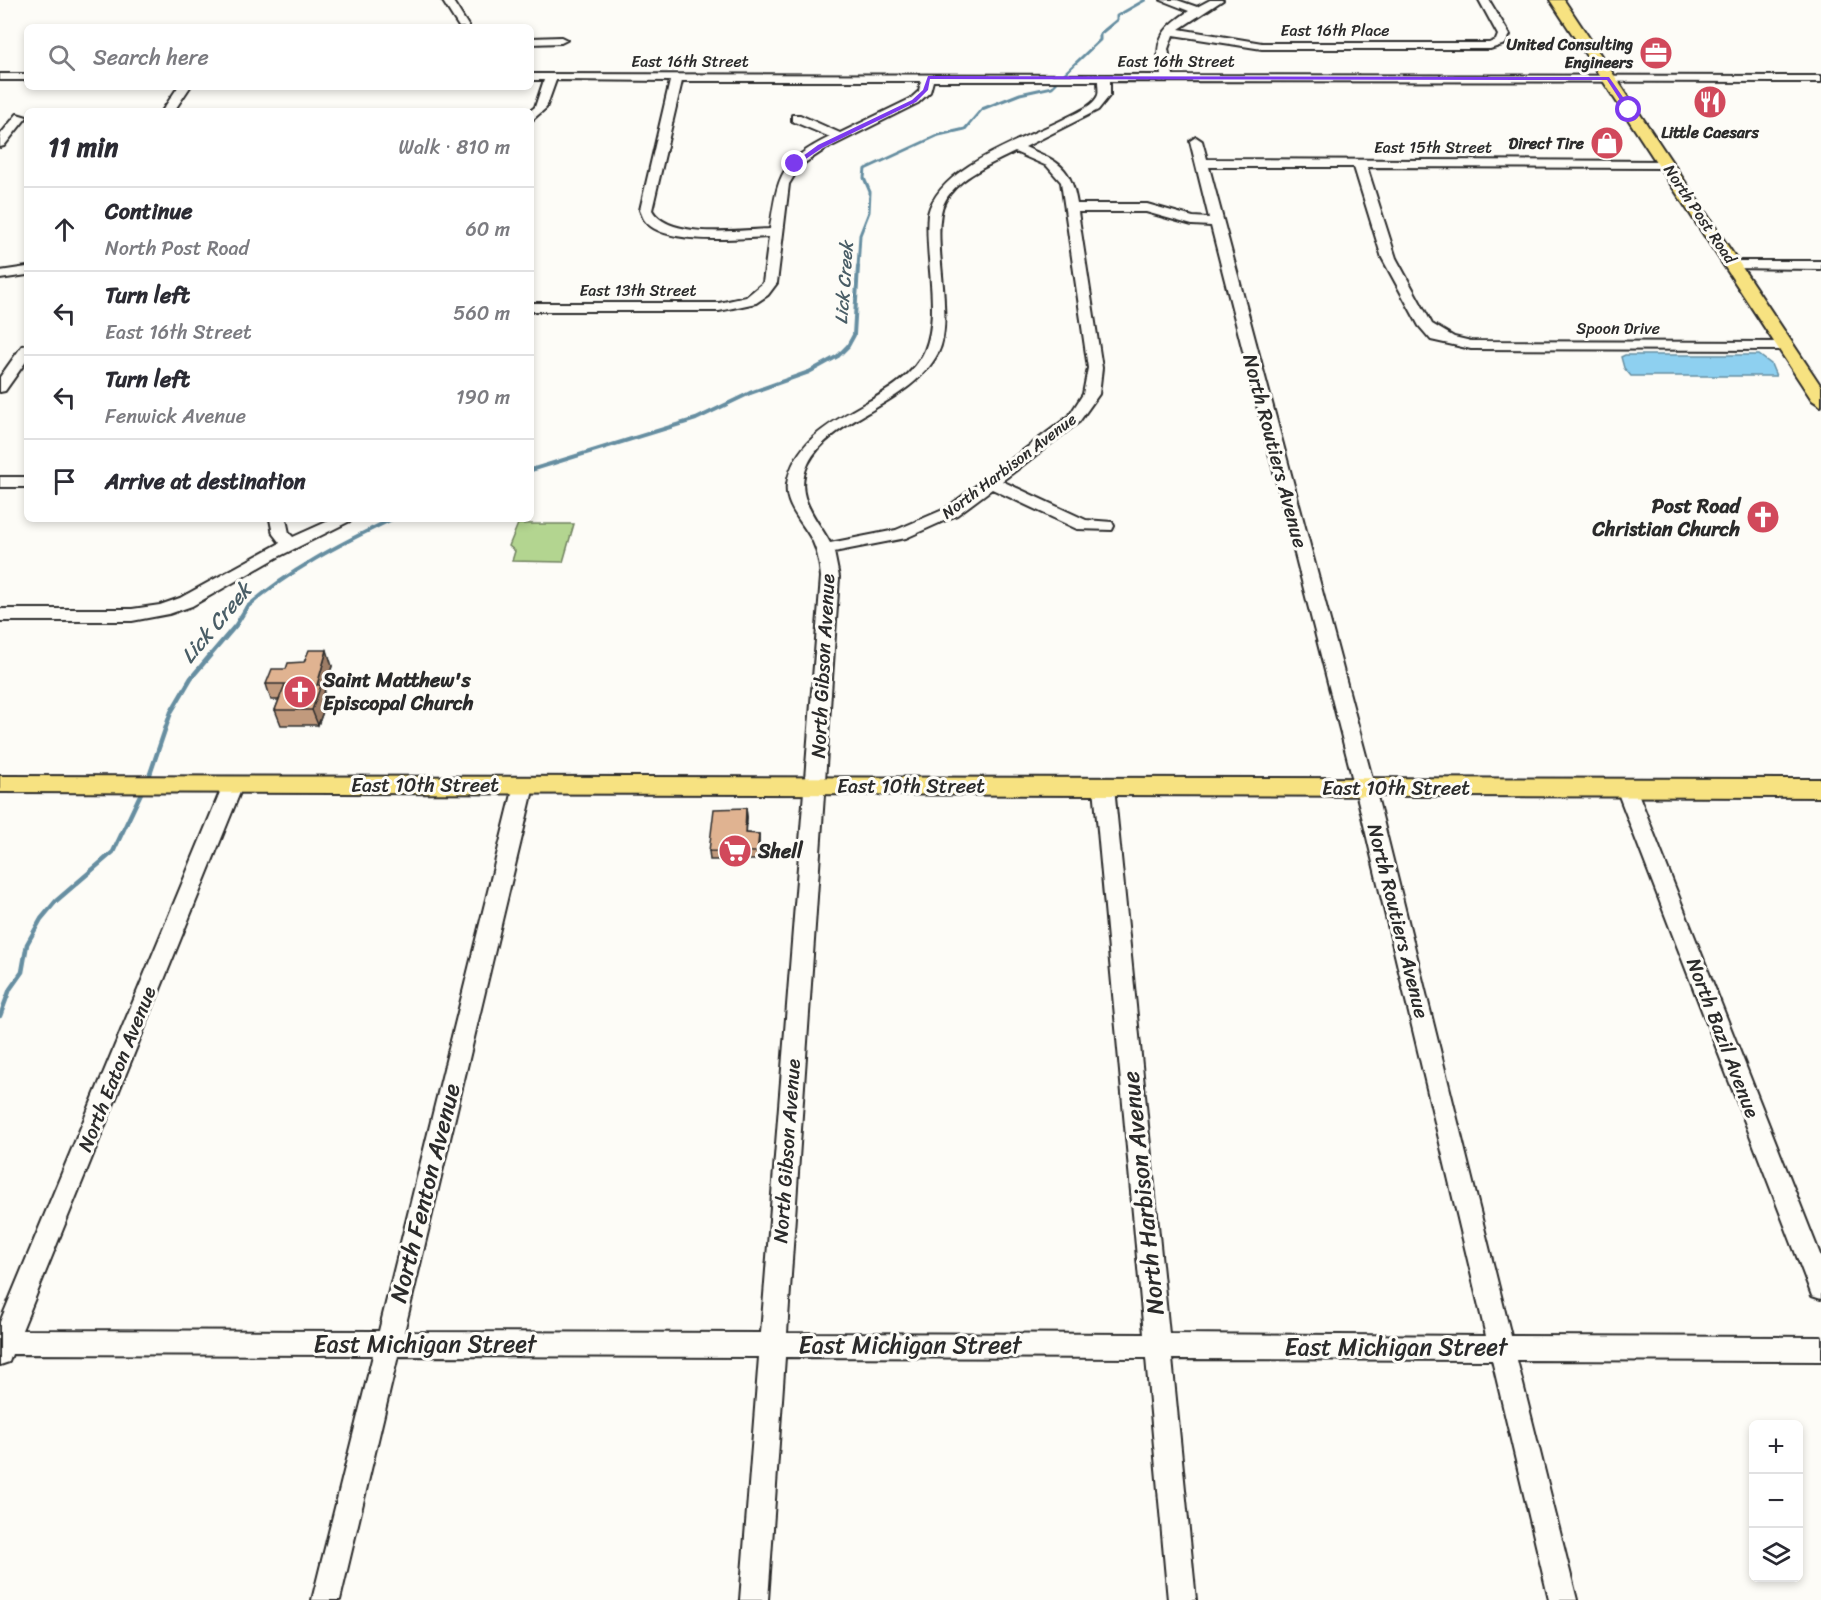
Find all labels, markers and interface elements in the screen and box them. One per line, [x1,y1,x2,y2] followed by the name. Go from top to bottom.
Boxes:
[1281,16,1389,45] street label: East 16th Place
[24,24,534,90] search box
[1506,30,1634,77] place label: United Consulting Engineers
[1638,35,1674,71] office icon: United Consulting Engineers
[93,38,209,77] text: Search here
[45,41,78,74] icon: search
[631,47,749,76] street label: East 16th Street
[1117,47,1235,76] street label: East 16th Street
[1692,84,1728,120] restaurant icon: Little Caesars
[1615,96,1641,122] route start
[1661,118,1759,147] place label: Little Caesars
[48,124,118,170] text: 11 min
[1589,125,1625,161] shop icon: Direct Tire
[1509,129,1585,158] place label: Direct Tire
[399,130,510,165] text: Walk · 810 m
[1374,133,1492,162] street label: East 15th Street
[781,150,807,176] route end
[1656,158,1745,271] street label: North Post Road
[105,192,193,231] text: Continue
[465,212,510,247] text: 60 m
[48,213,81,246] icon: ahead
[105,231,249,266] text: North Post Road
[825,238,863,325] water label: Lick Creek
[105,276,190,315] text: Turn left
[579,276,697,305] street label: East 13th Street
[453,296,510,331] text: 560 m
[48,297,81,330] icon: left
[1576,314,1660,343] street label: Spoon Drive
[105,315,252,350] text: East 16th Street
[1232,350,1318,552] street label: North Routiers Avenue
[105,360,190,399] text: Turn left
[456,380,510,415] text: 190 m
[48,381,81,414] icon: left
[105,399,246,434] text: Fenwick Avenue
[935,405,1083,527] street label: North Harbison Avenue
[105,462,306,501] text: Arrive at destination
[48,465,81,498] icon: arrive
[1592,489,1742,547] place label: Post Road Christian Church
[1745,499,1781,535] church icon: Post Road Christian Church
[170,572,263,672] water label: Lick Creek
[801,573,845,759] street label: North Gibson Avenue
[322,663,474,721] place label: Saint Matthew's Episcopal Church
[282,674,318,710] church icon: Saint Matthew's Episcopal Church
[351,768,499,803] street label: East 10th Street
[837,769,985,804] street label: East 10th Street
[1322,771,1470,806] street label: East 10th Street
[1357,820,1439,1022] street label: North Routiers Avenue
[717,833,753,869] supermarket icon: Shell
[757,834,804,869] place label: Shell
[1676,953,1770,1124] street label: North Bazil Avenue
[68,980,166,1157] street label: North Eaton Avenue
[763,1057,811,1244] street label: North Gibson Avenue
[1109,1069,1177,1317] street label: North Harbison Avenue
[377,1079,473,1307] street label: North Fenton Avenue
[314,1323,538,1365] street label: East Michigan Street
[799,1324,1023,1366] street label: East Michigan Street
[1285,1326,1509,1368] street label: East Michigan Street
[1749,1420,1803,1582] map controls
[1749,1420,1803,1474] button: +
[1749,1474,1803,1528] button: −
[1749,1528,1803,1582] button: layers

